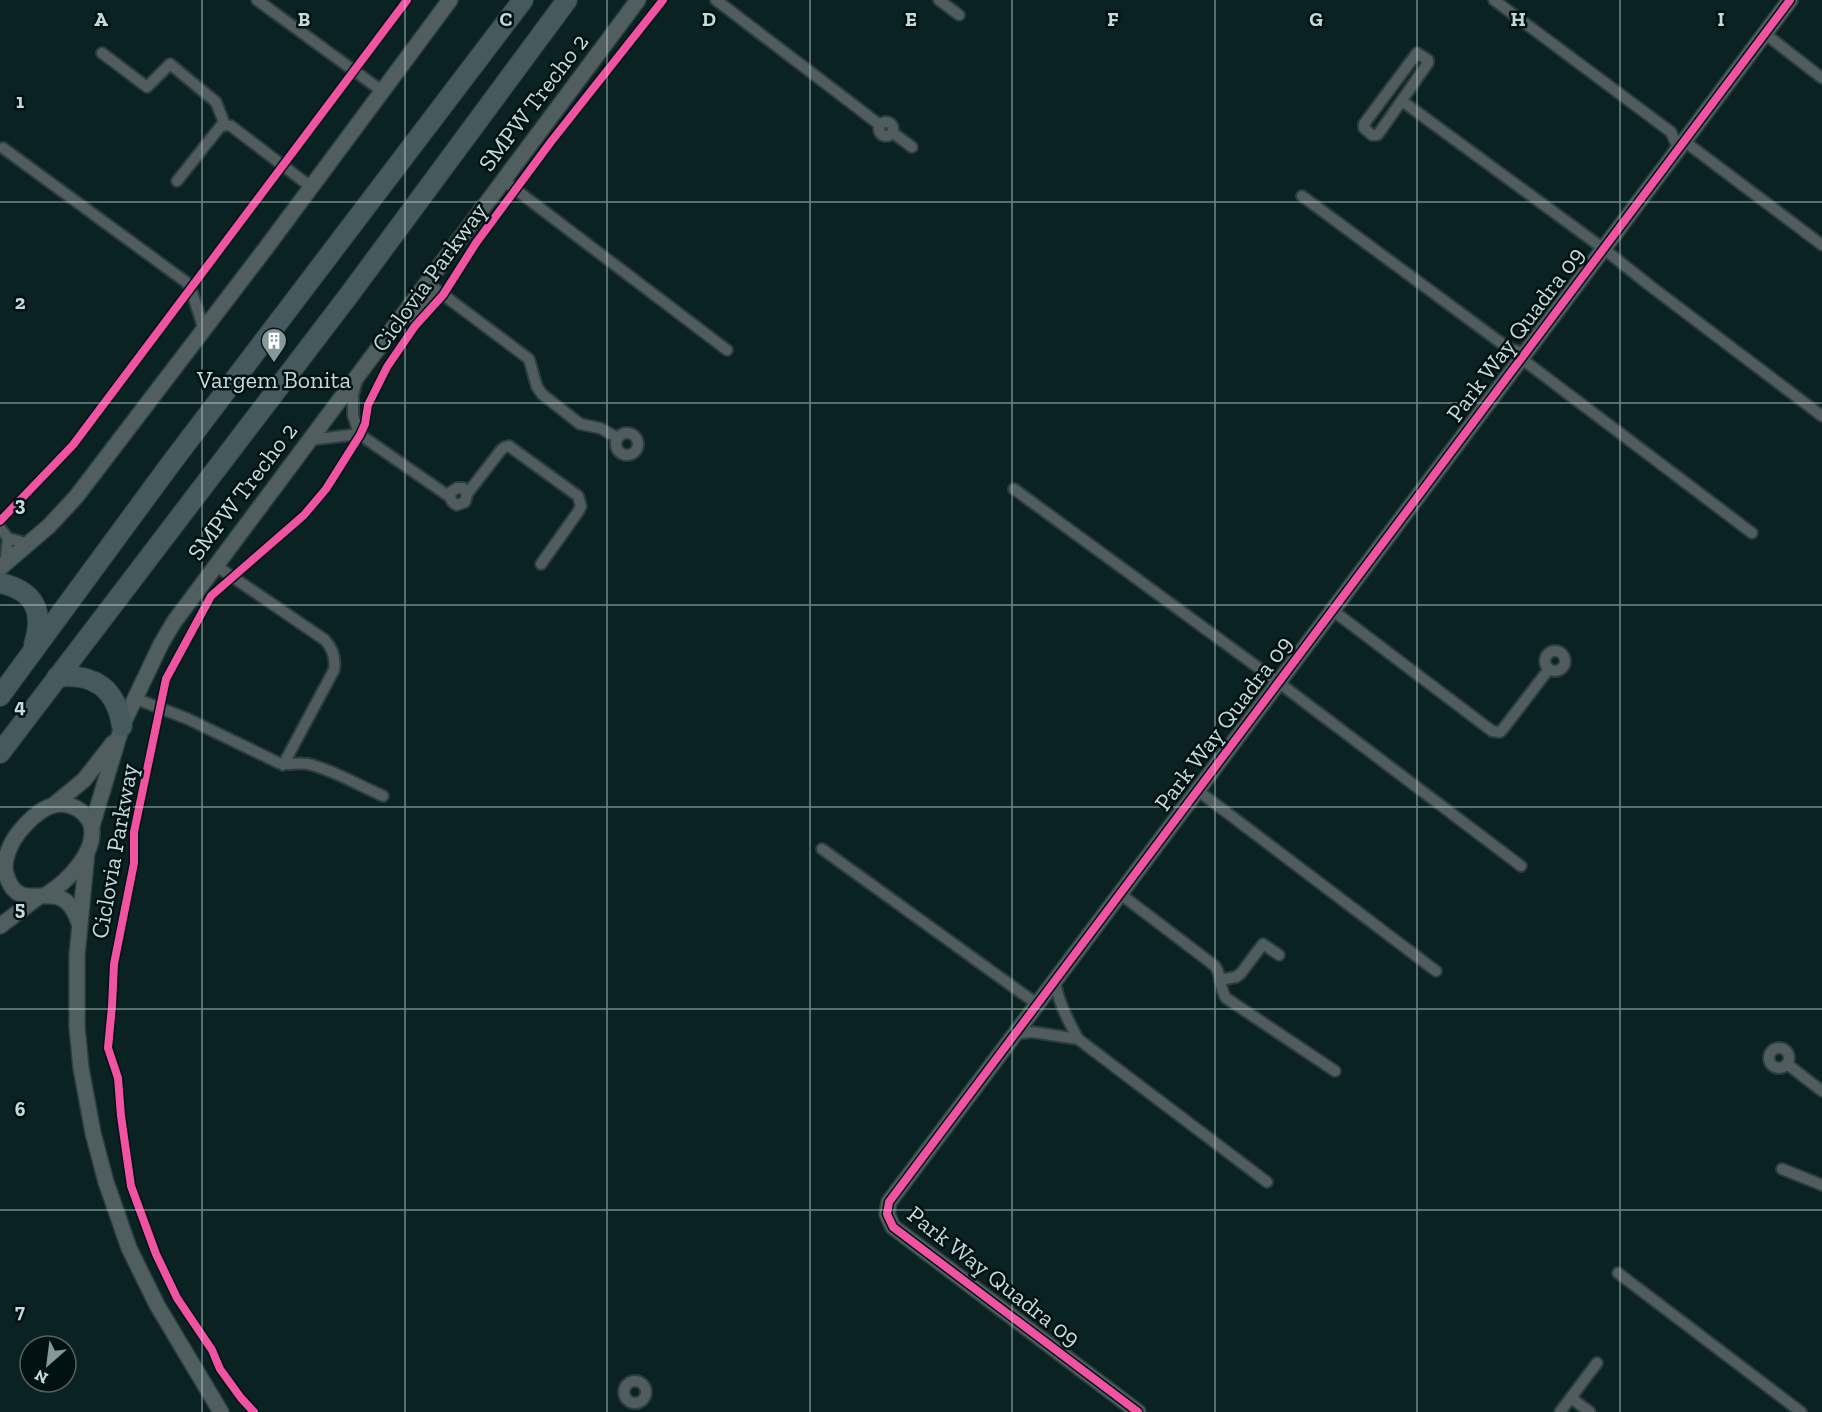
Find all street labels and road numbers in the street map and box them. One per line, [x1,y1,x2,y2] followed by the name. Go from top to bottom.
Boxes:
[472,27,594,177] street label: SMPW Trecho 2
[365,196,493,357] street label: Ciclovia Parkway
[1440,241,1590,427] street label: Park Way Quadra 09
[181,416,303,566] street label: SMPW Trecho 2
[1148,630,1298,816] street label: Park Way Quadra 09
[84,761,144,941] street label: Ciclovia Parkway
[902,1199,1086,1353] street label: Park Way Quadra 09

